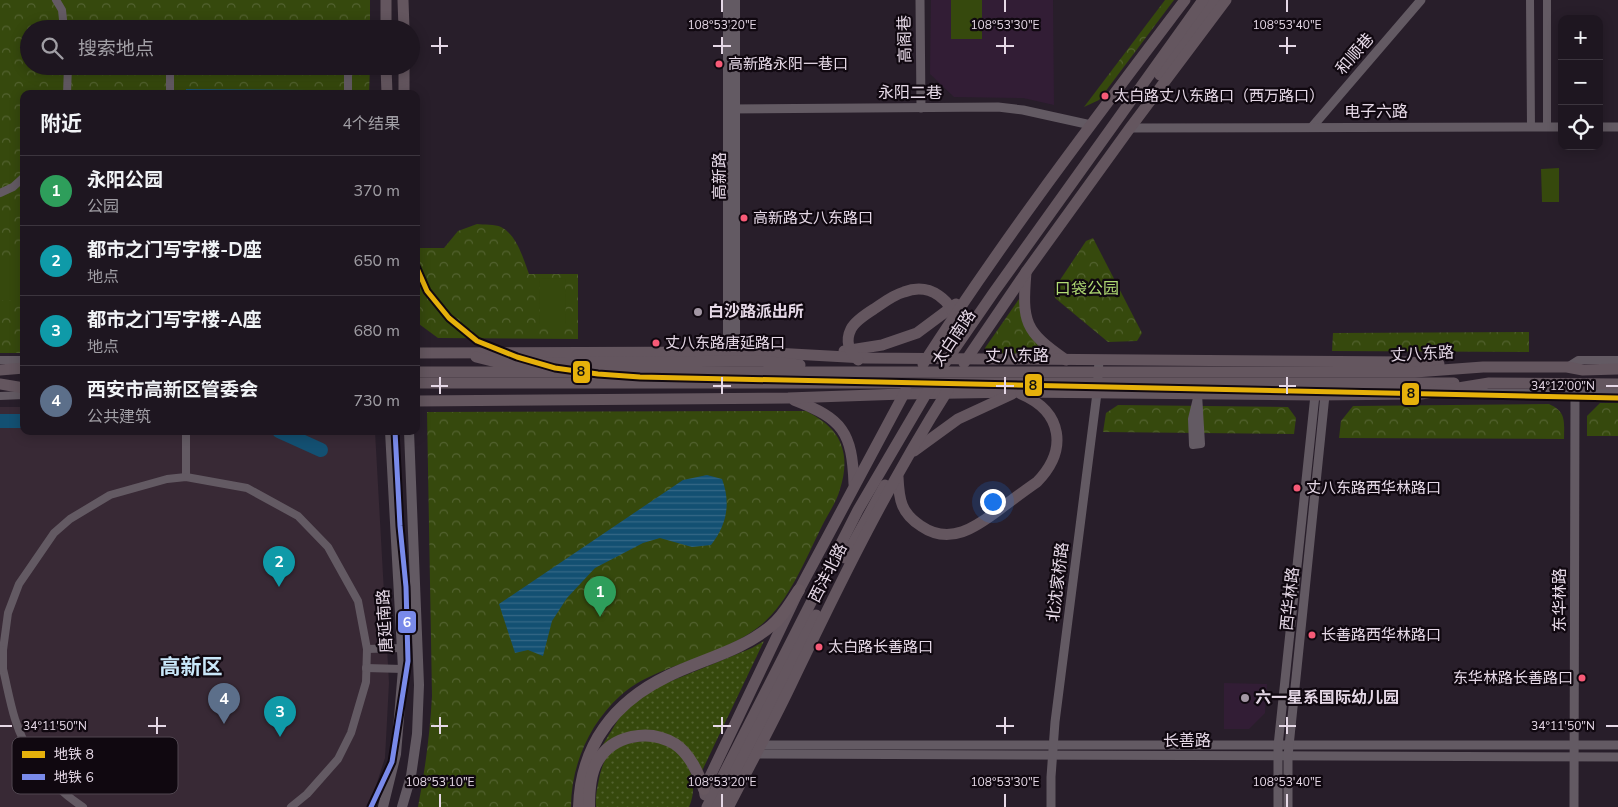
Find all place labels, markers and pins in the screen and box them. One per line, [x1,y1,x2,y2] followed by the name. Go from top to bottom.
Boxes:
[728,54,848,74] place label: 高新路永阳一巷口
[714,59,724,69] marker: 高新路永阳一巷口
[1114,86,1324,106] place label: 太白路丈八东路口（西万路口）
[1100,91,1110,101] marker: 太白路丈八东路口（西万路口）
[753,208,873,228] place label: 高新路丈八东路口
[739,213,749,223] marker: 高新路丈八东路口
[708,301,804,323] place label: 白沙路派出所
[692,306,704,318] marker: 白沙路派出所
[665,333,785,353] place label: 丈八东路唐延路口
[651,338,661,348] marker: 丈八东路唐延路口
[1306,478,1441,498] place label: 丈八东路西华林路口
[1292,483,1302,493] marker: 丈八东路西华林路口
[263,546,295,587] pin: 2
[584,576,616,617] pin: 1
[1321,625,1441,645] place label: 长善路西华林路口
[1307,630,1317,640] marker: 长善路西华林路口
[828,637,933,657] place label: 太白路长善路口
[814,642,824,652] marker: 太白路长善路口
[1453,668,1573,688] place label: 东华林路长善路口
[1577,673,1587,683] marker: 东华林路长善路口
[208,683,240,724] pin: 4
[1255,687,1399,709] place label: 六一星系国际幼儿园
[1239,692,1251,704] marker: 六一星系国际幼儿园
[264,696,296,737] pin: 3

